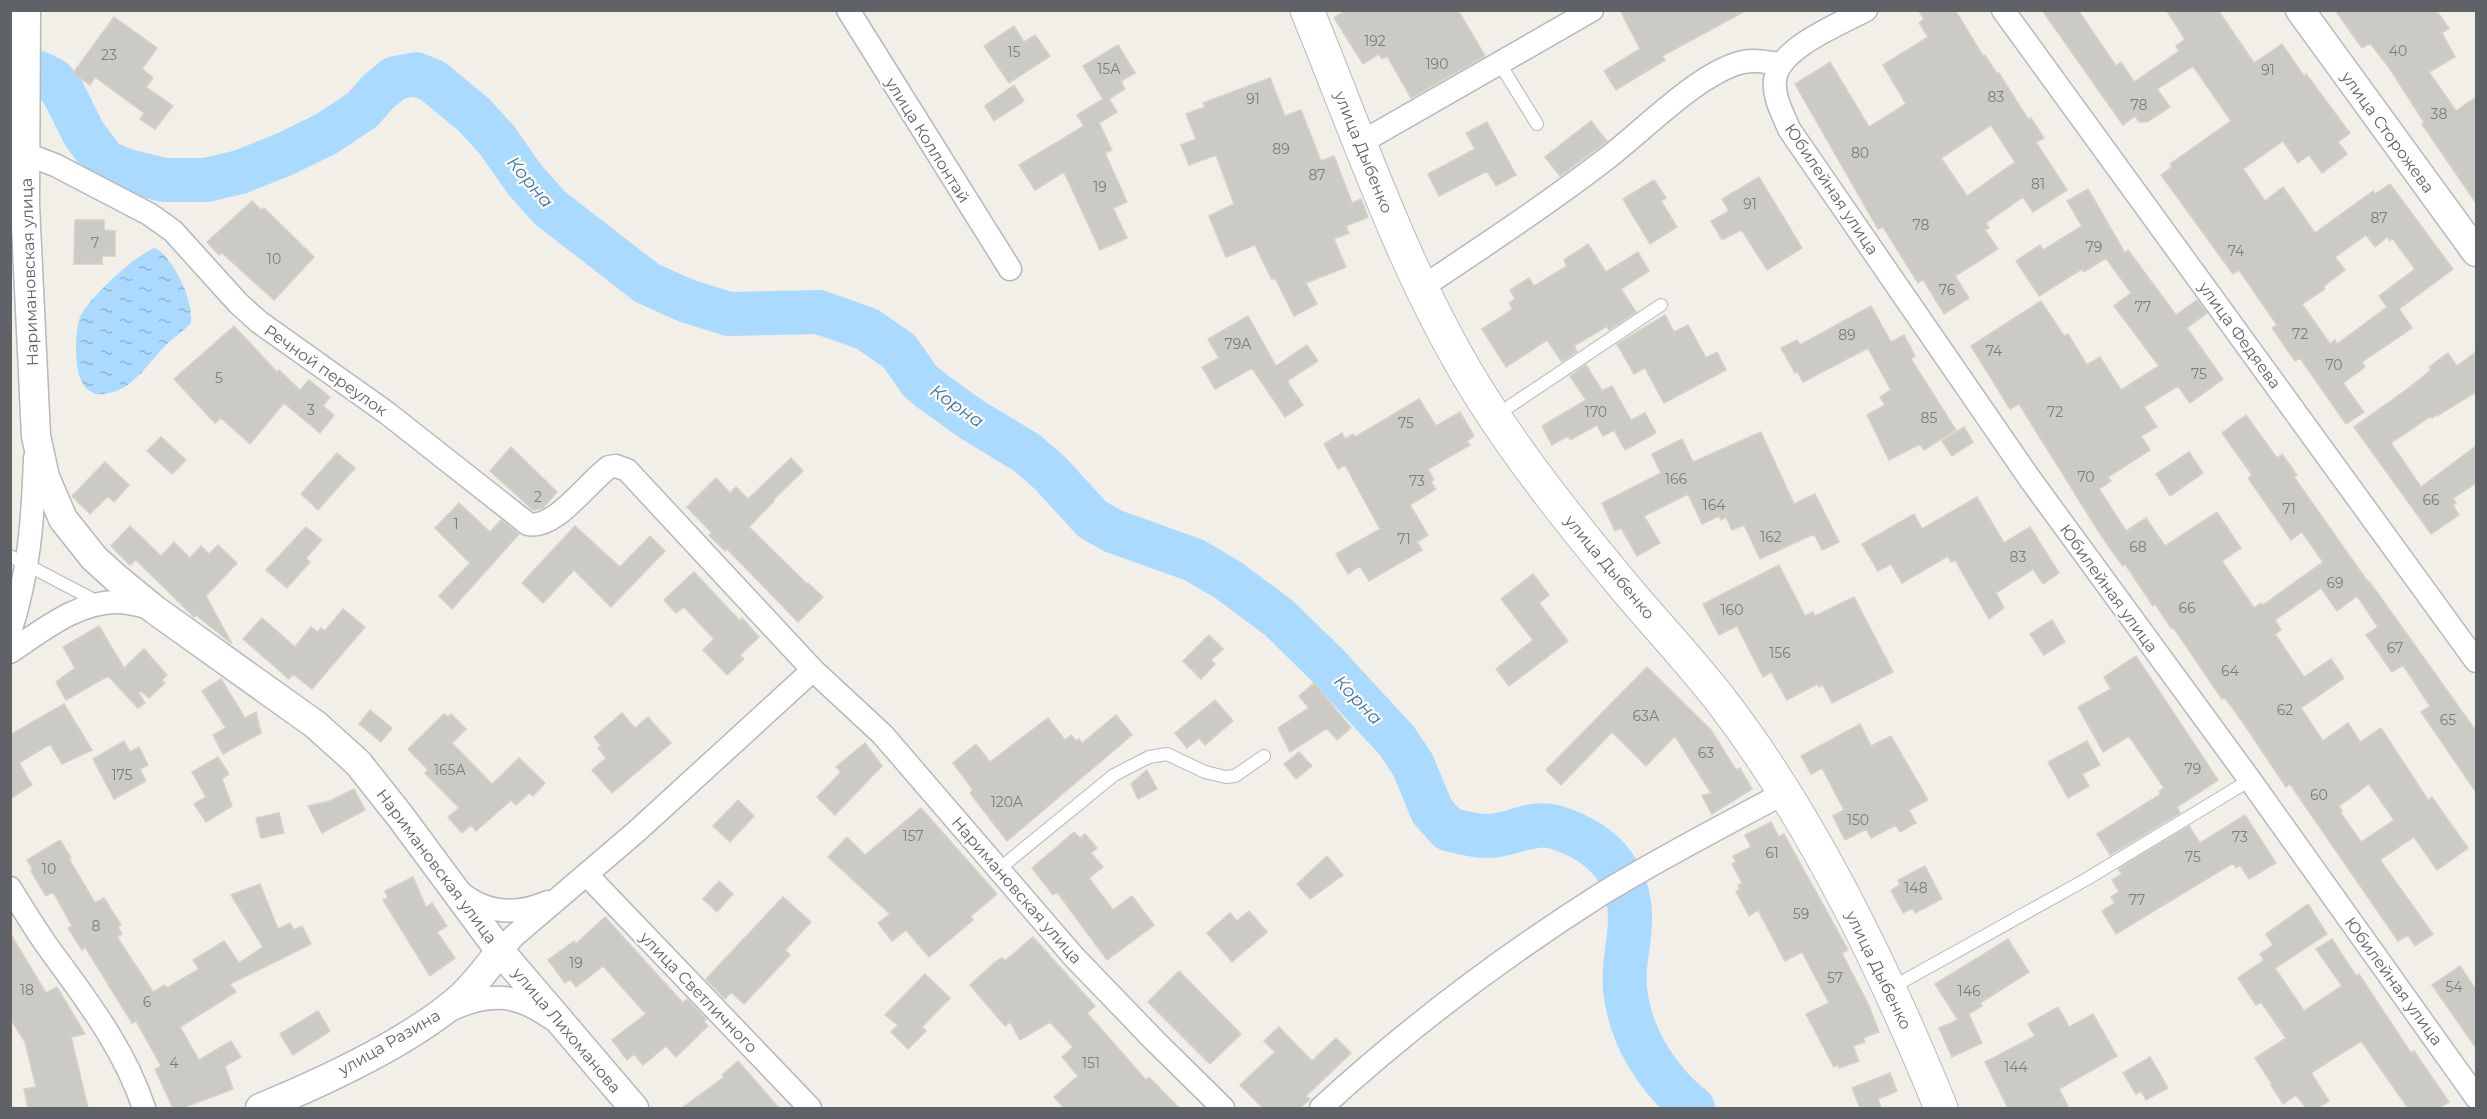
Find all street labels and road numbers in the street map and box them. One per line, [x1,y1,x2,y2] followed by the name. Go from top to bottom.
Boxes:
[2337,67,2438,197] street label: улица Сторожева
[881,73,974,206] street label: улица Коллонтай
[1330,88,1397,216] street label: улица Дыбенко
[1781,120,1883,258] street label: Юбилейная улица
[17,177,42,366] street label: Наримановская улица
[2194,277,2285,392] street label: улица Федяева
[260,321,392,421] street label: Речной переулок
[1560,511,1659,623] street label: улица Дыбенко
[2056,520,2162,656] street label: Юбилейная улица
[372,785,501,947] street label: Наримановская улица
[948,813,1086,968] street label: Наримановская улица
[1841,907,1916,1033] street label: улица Дыбенко
[2341,913,2447,1049] street label: Юбилейная улица
[635,927,761,1057] street label: улица Светличного
[508,963,625,1097] street label: улица Лихоманова
[334,1006,443,1080] street label: улица Разина

